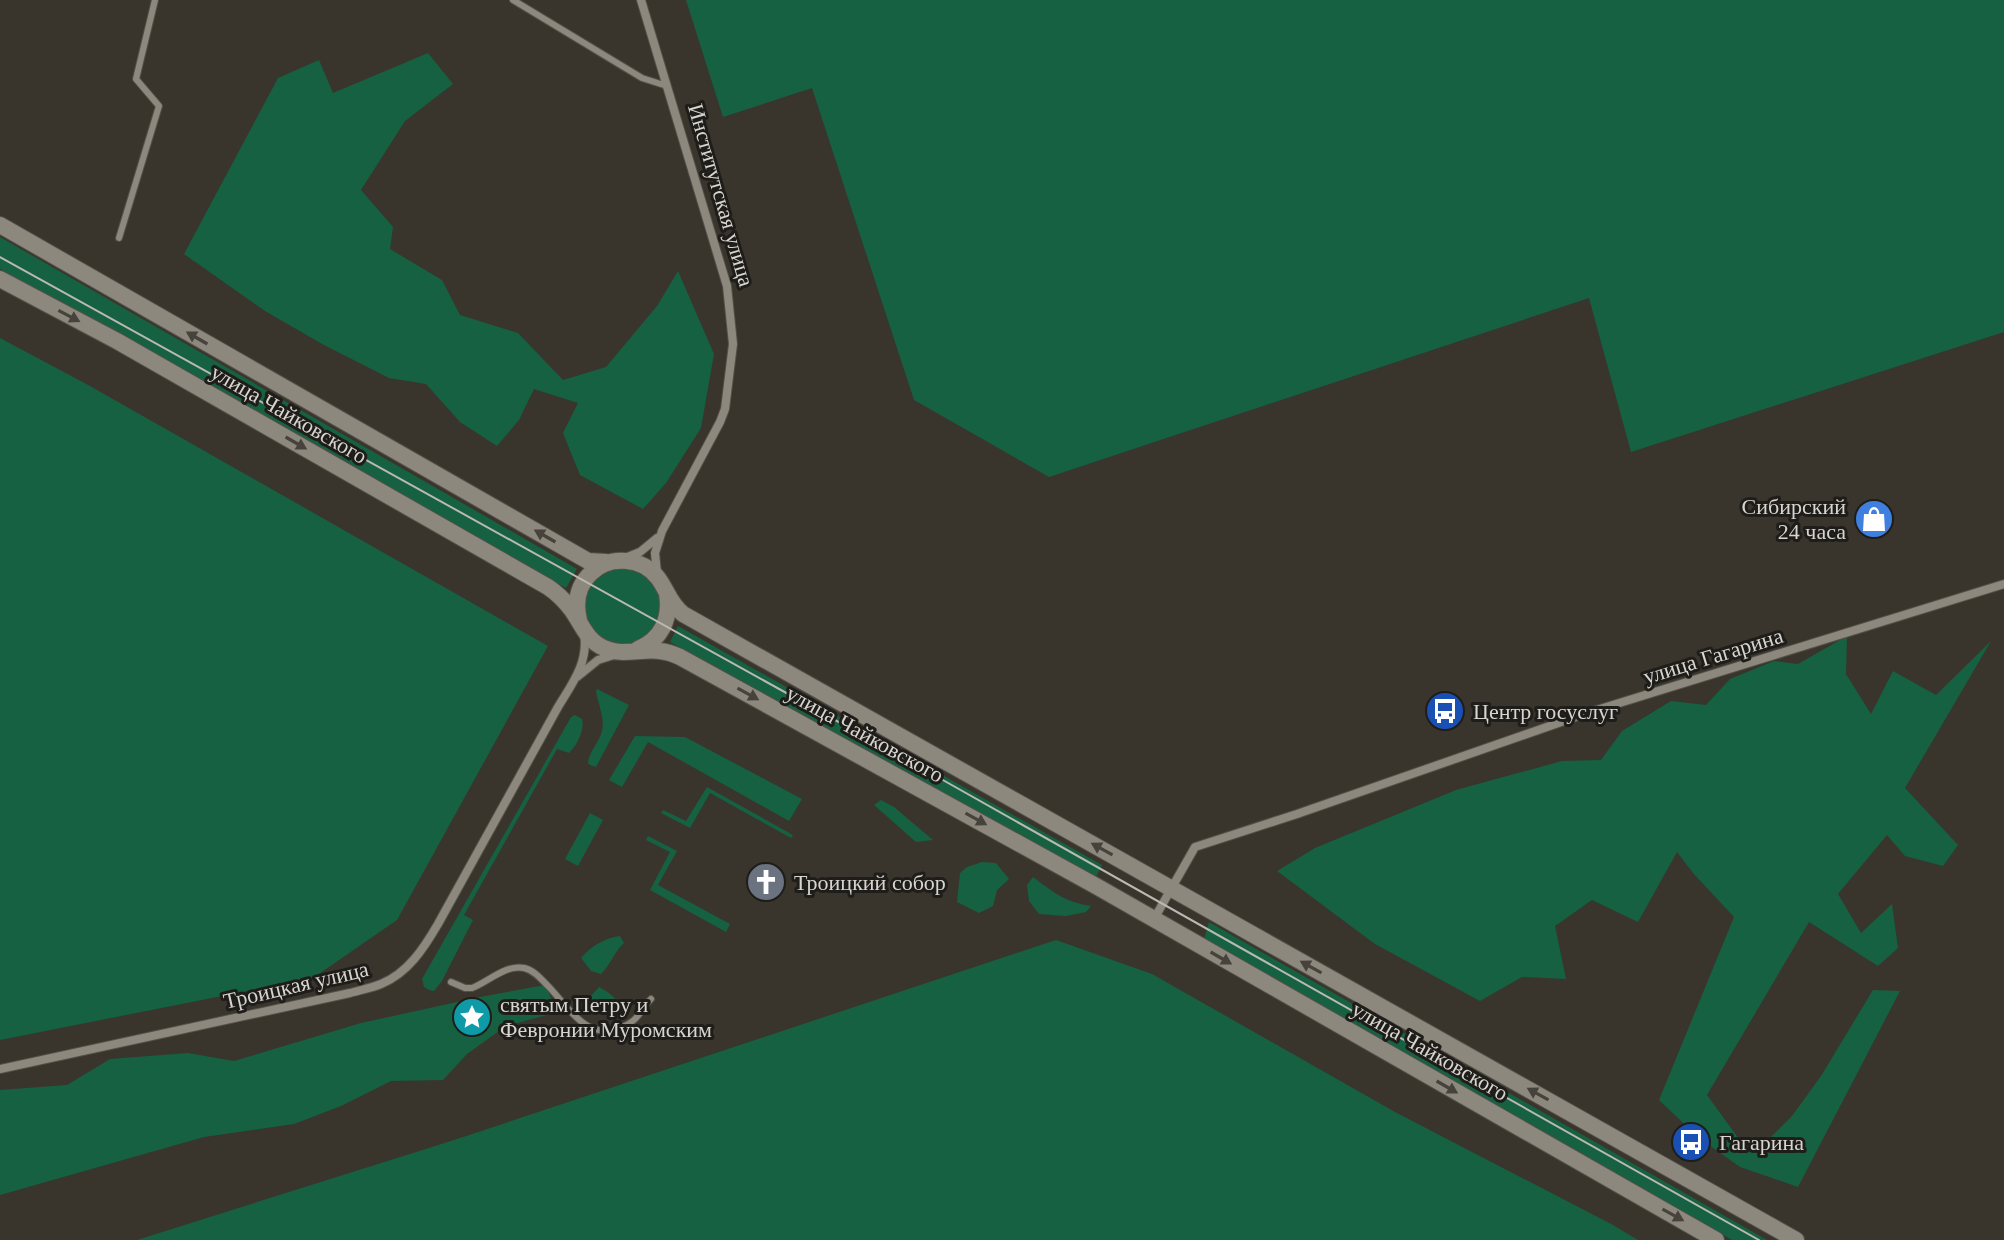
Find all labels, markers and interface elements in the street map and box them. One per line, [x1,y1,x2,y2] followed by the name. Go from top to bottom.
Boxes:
[683,101,759,289] street label: Институтская улица
[58,308,80,322] one-way arrow
[186,331,209,345] one-way arrow
[206,359,372,469] street label: улица Чайковского
[285,436,307,450] one-way arrow
[1742,494,1846,544] place label: Сибирский 24 часа
[1853,498,1895,540] shop icon: Сибирский 24 часа
[534,529,556,543] one-way arrow
[1640,623,1786,689] street label: улица Гагарина
[782,680,948,788] street label: улица Чайковского
[737,687,759,701] one-way arrow
[1424,690,1466,732] bus stop icon: Центр госуслуг
[1473,699,1618,724] place label: Центр госуслуг
[964,813,987,826] one-way arrow
[1091,843,1113,857] one-way arrow
[745,861,787,903] church icon: Троицкий собор
[794,870,946,895] place label: Троицкий собор
[1210,951,1233,965] one-way arrow
[221,956,371,1014] street label: Троицкая улица
[1300,960,1322,974] one-way arrow
[500,992,712,1042] place label: святым Петру и Февронии Муромским
[451,996,493,1038] place icon: святым Петру и Февронии Муромским
[1347,996,1513,1106] street label: улица Чайковского
[1436,1080,1458,1094] one-way arrow
[1527,1087,1549,1101] one-way arrow
[1670,1121,1712,1163] bus stop icon: Гагарина
[1719,1130,1804,1155] place label: Гагарина
[1662,1208,1684,1222] one-way arrow

